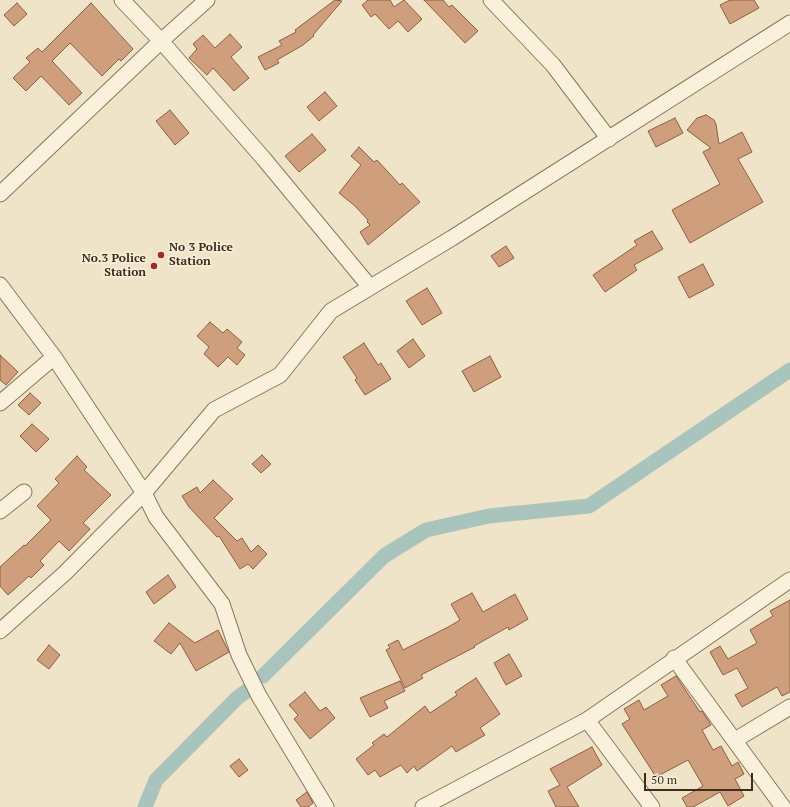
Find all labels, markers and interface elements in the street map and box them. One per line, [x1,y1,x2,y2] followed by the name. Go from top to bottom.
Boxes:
[169,241,233,269] place label: No 3 Police Station
[156,250,166,260] marker: No 3 Police Station
[82,252,146,280] place label: No.3 Police Station
[149,261,159,271] marker: No.3 Police Station
[646,765,755,791] scale bar
[651,772,677,787] text: 50 m

